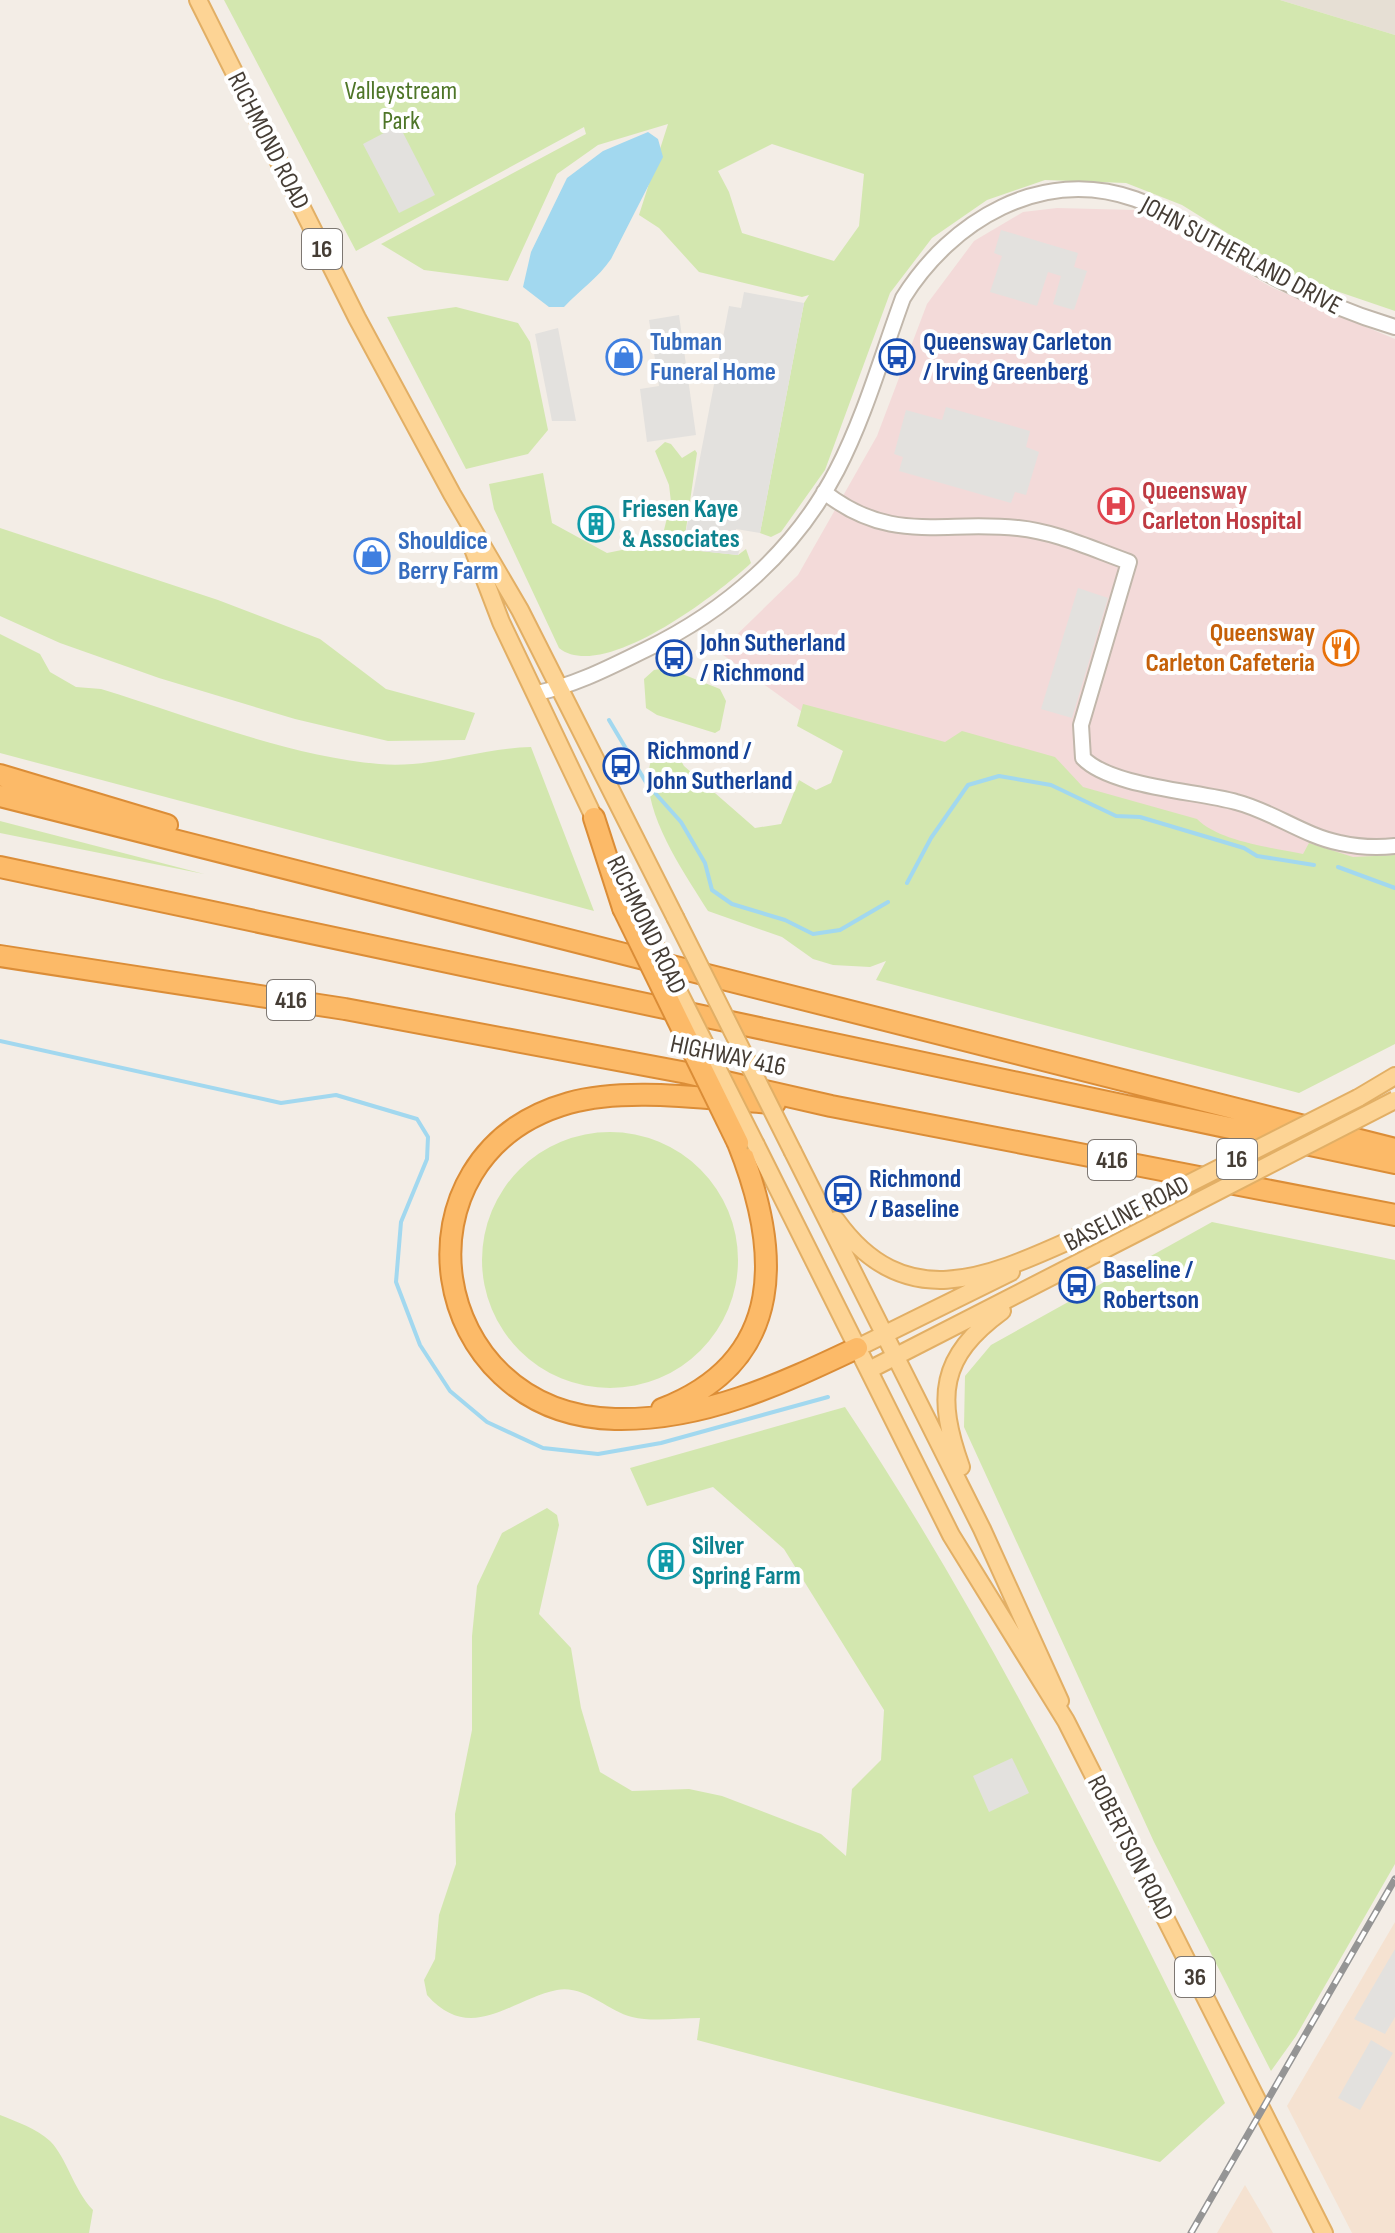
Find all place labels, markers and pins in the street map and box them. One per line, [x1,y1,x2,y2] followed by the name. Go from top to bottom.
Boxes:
[650,327,776,388] place label: Tubman Funeral Home
[923,327,1112,388] place label: Queensway Carleton / Irving Greenberg
[605,338,643,376] shop icon: Tubman Funeral Home
[878,338,916,376] bus stop icon: Queensway Carleton / Irving Greenberg
[1142,476,1302,537] place label: Queensway Carleton Hospital
[1097,487,1135,525] hospital icon: Queensway Carleton Hospital
[622,494,740,555] place label: Friesen Kaye & Associates
[577,505,615,543] building icon: Friesen Kaye & Associates
[398,526,499,587] place label: Shouldice Berry Farm
[353,537,391,575] shop icon: Shouldice Berry Farm
[1146,618,1315,679] place label: Queensway Carleton Cafeteria
[699,628,846,689] place label: John Sutherland / Richmond
[1322,629,1360,667] restaurant icon: Queensway Carleton Cafeteria
[655,639,693,677] bus stop icon: John Sutherland / Richmond
[646,736,793,797] place label: Richmond / John Sutherland
[602,747,640,785] bus stop icon: Richmond / John Sutherland
[869,1164,961,1225] place label: Richmond / Baseline
[824,1175,862,1213] bus stop icon: Richmond / Baseline
[1103,1255,1199,1316] place label: Baseline / Robertson
[1058,1266,1096,1304] bus stop icon: Baseline / Robertson
[692,1531,801,1592] place label: Silver Spring Farm
[647,1542,685,1580] building icon: Silver Spring Farm

